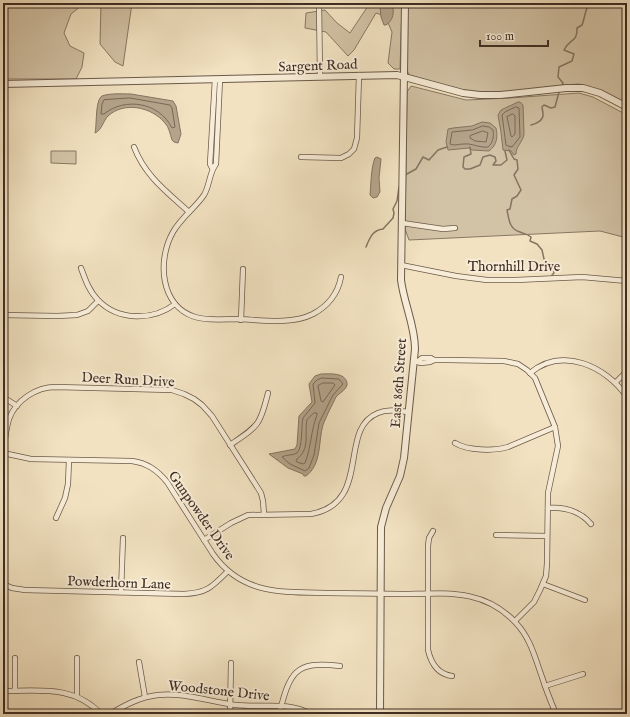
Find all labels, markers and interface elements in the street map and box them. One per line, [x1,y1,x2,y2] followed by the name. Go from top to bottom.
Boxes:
[480,22,548,48] scale bar
[486,29,514,44] text: 100 m
[278,56,359,76] street label: Sargent Road
[468,258,561,276] street label: Thornhill Drive
[387,337,411,429] street label: East 86th Street
[81,369,176,391] street label: Deer Run Drive
[164,468,239,564] street label: Gunpowder Drive
[67,572,172,594] street label: Powderhorn Lane
[167,677,271,705] street label: Woodstone Drive

